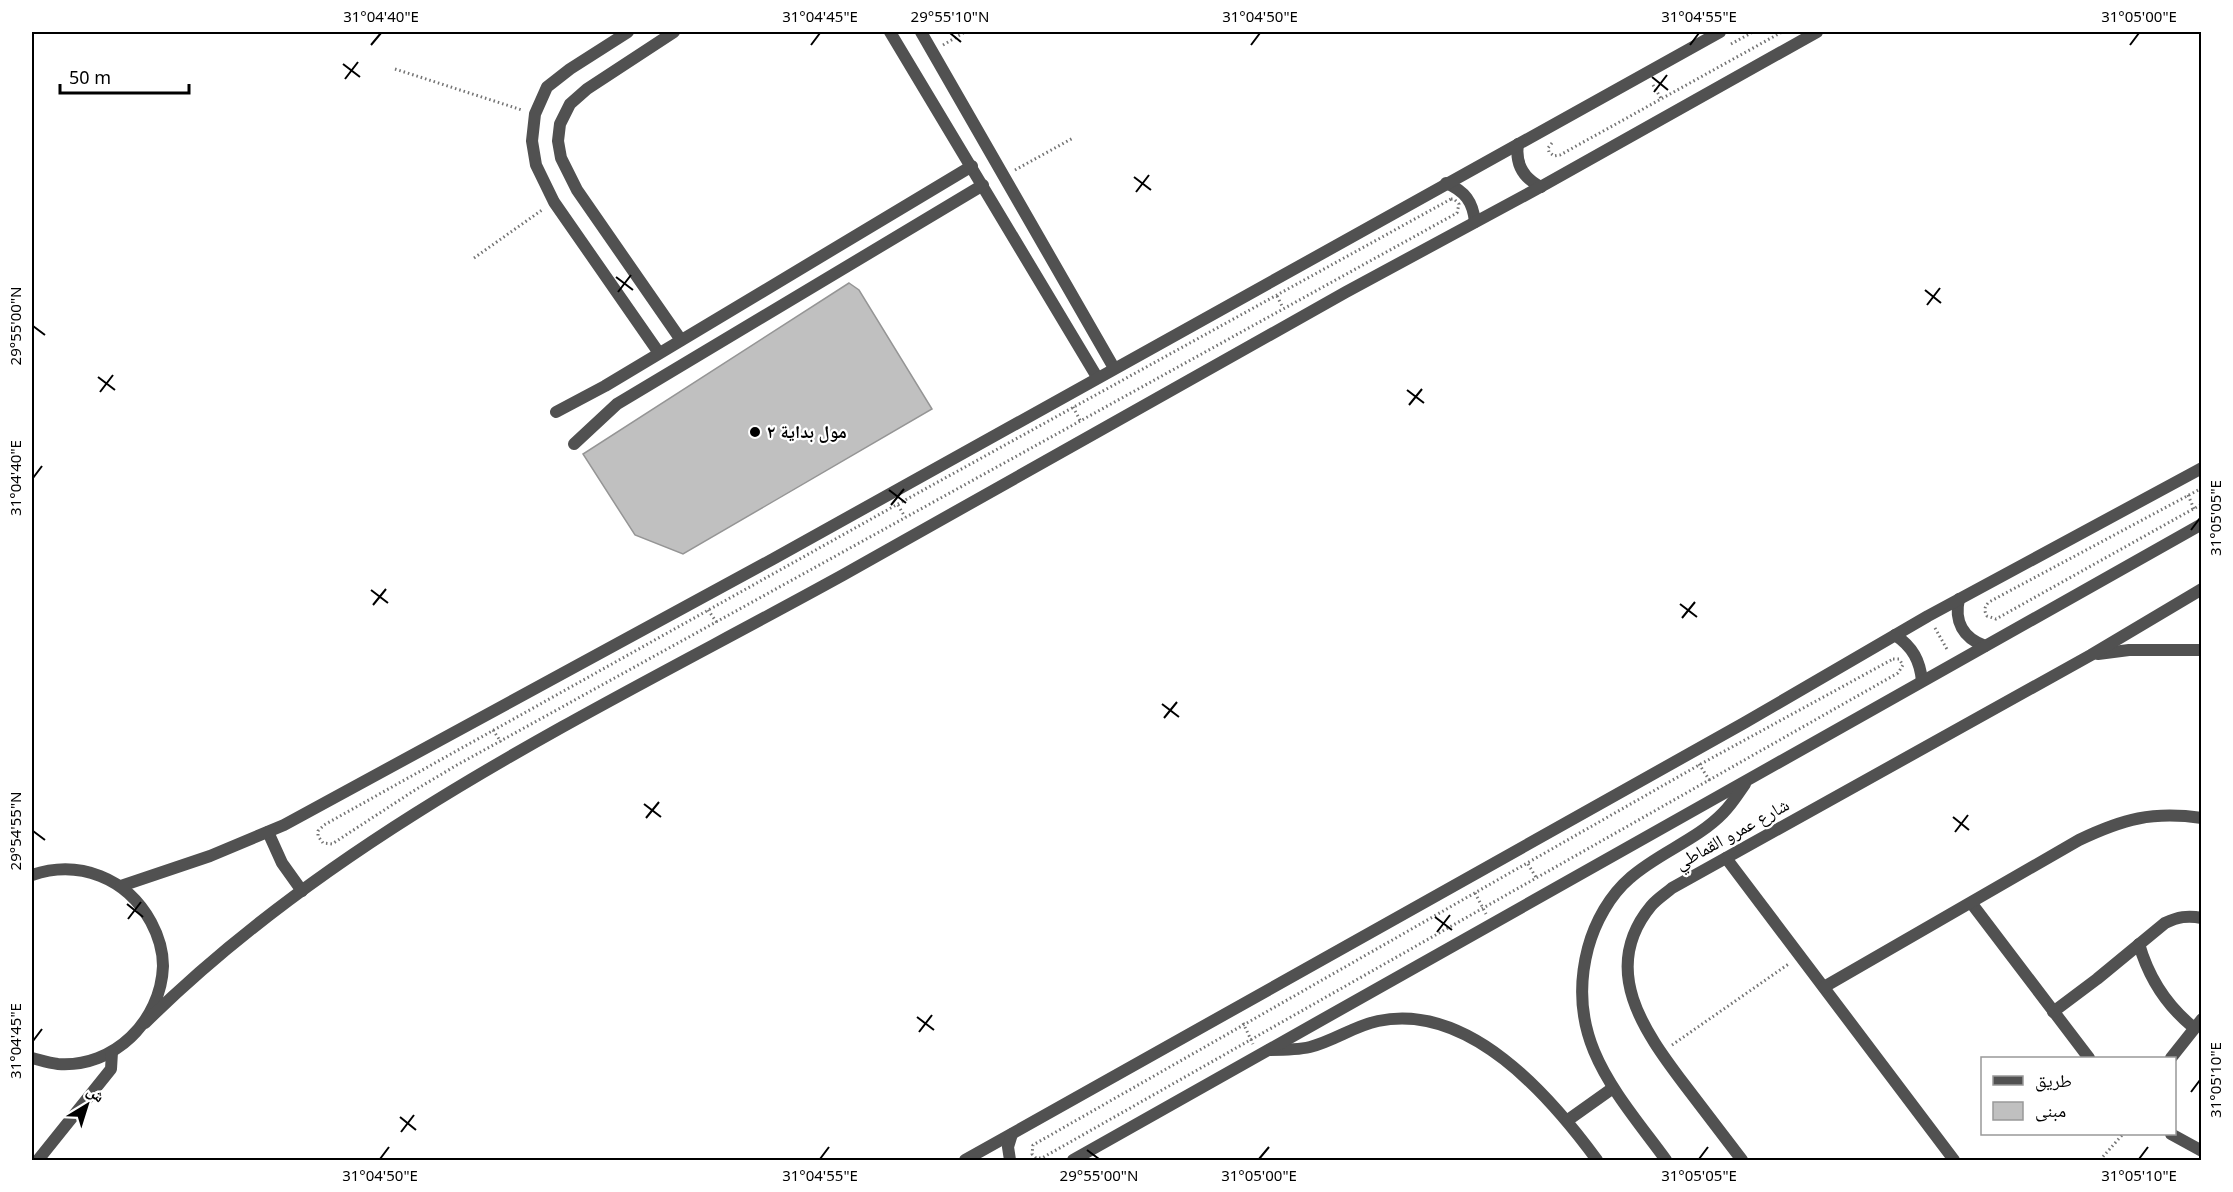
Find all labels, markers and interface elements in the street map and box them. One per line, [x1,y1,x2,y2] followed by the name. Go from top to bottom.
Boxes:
[343,6,419,26] text: 31°04'40"E
[782,6,858,26] text: 31°04'45"E
[911,6,989,26] text: 29°55'10"N
[1222,6,1298,26] text: 31°04'50"E
[1661,6,1737,26] text: 31°04'55"E
[2101,6,2177,26] text: 31°05'00"E
[60,57,189,95] scale bar
[69,65,111,89] text: 50 m
[5,287,25,365] text: 29°55'00"N
[767,419,847,443] place label: مول بداية ۲
[748,425,762,439] marker: مول بداية ۲
[5,440,25,516] text: 31°04'40"E
[2205,480,2225,556] text: 31°05'05"E
[5,792,25,870] text: 29°54'55"N
[1670,792,1795,878] street label: شارع عمرو القماطي
[5,1003,25,1079] text: 31°04'45"E
[2205,1042,2225,1118] text: 31°05'10"E
[1981,1057,2176,1135] legend
[2035,1068,2072,1092] text: طريق
[57,1075,117,1135] north arrow
[83,1079,110,1107] text: ش
[2035,1098,2066,1122] text: مبنى
[342,1165,418,1185] text: 31°04'50"E
[782,1165,858,1185] text: 31°04'55"E
[1060,1165,1138,1185] text: 29°55'00"N
[1221,1165,1297,1185] text: 31°05'00"E
[1661,1165,1737,1185] text: 31°05'05"E
[2101,1165,2177,1185] text: 31°05'10"E

